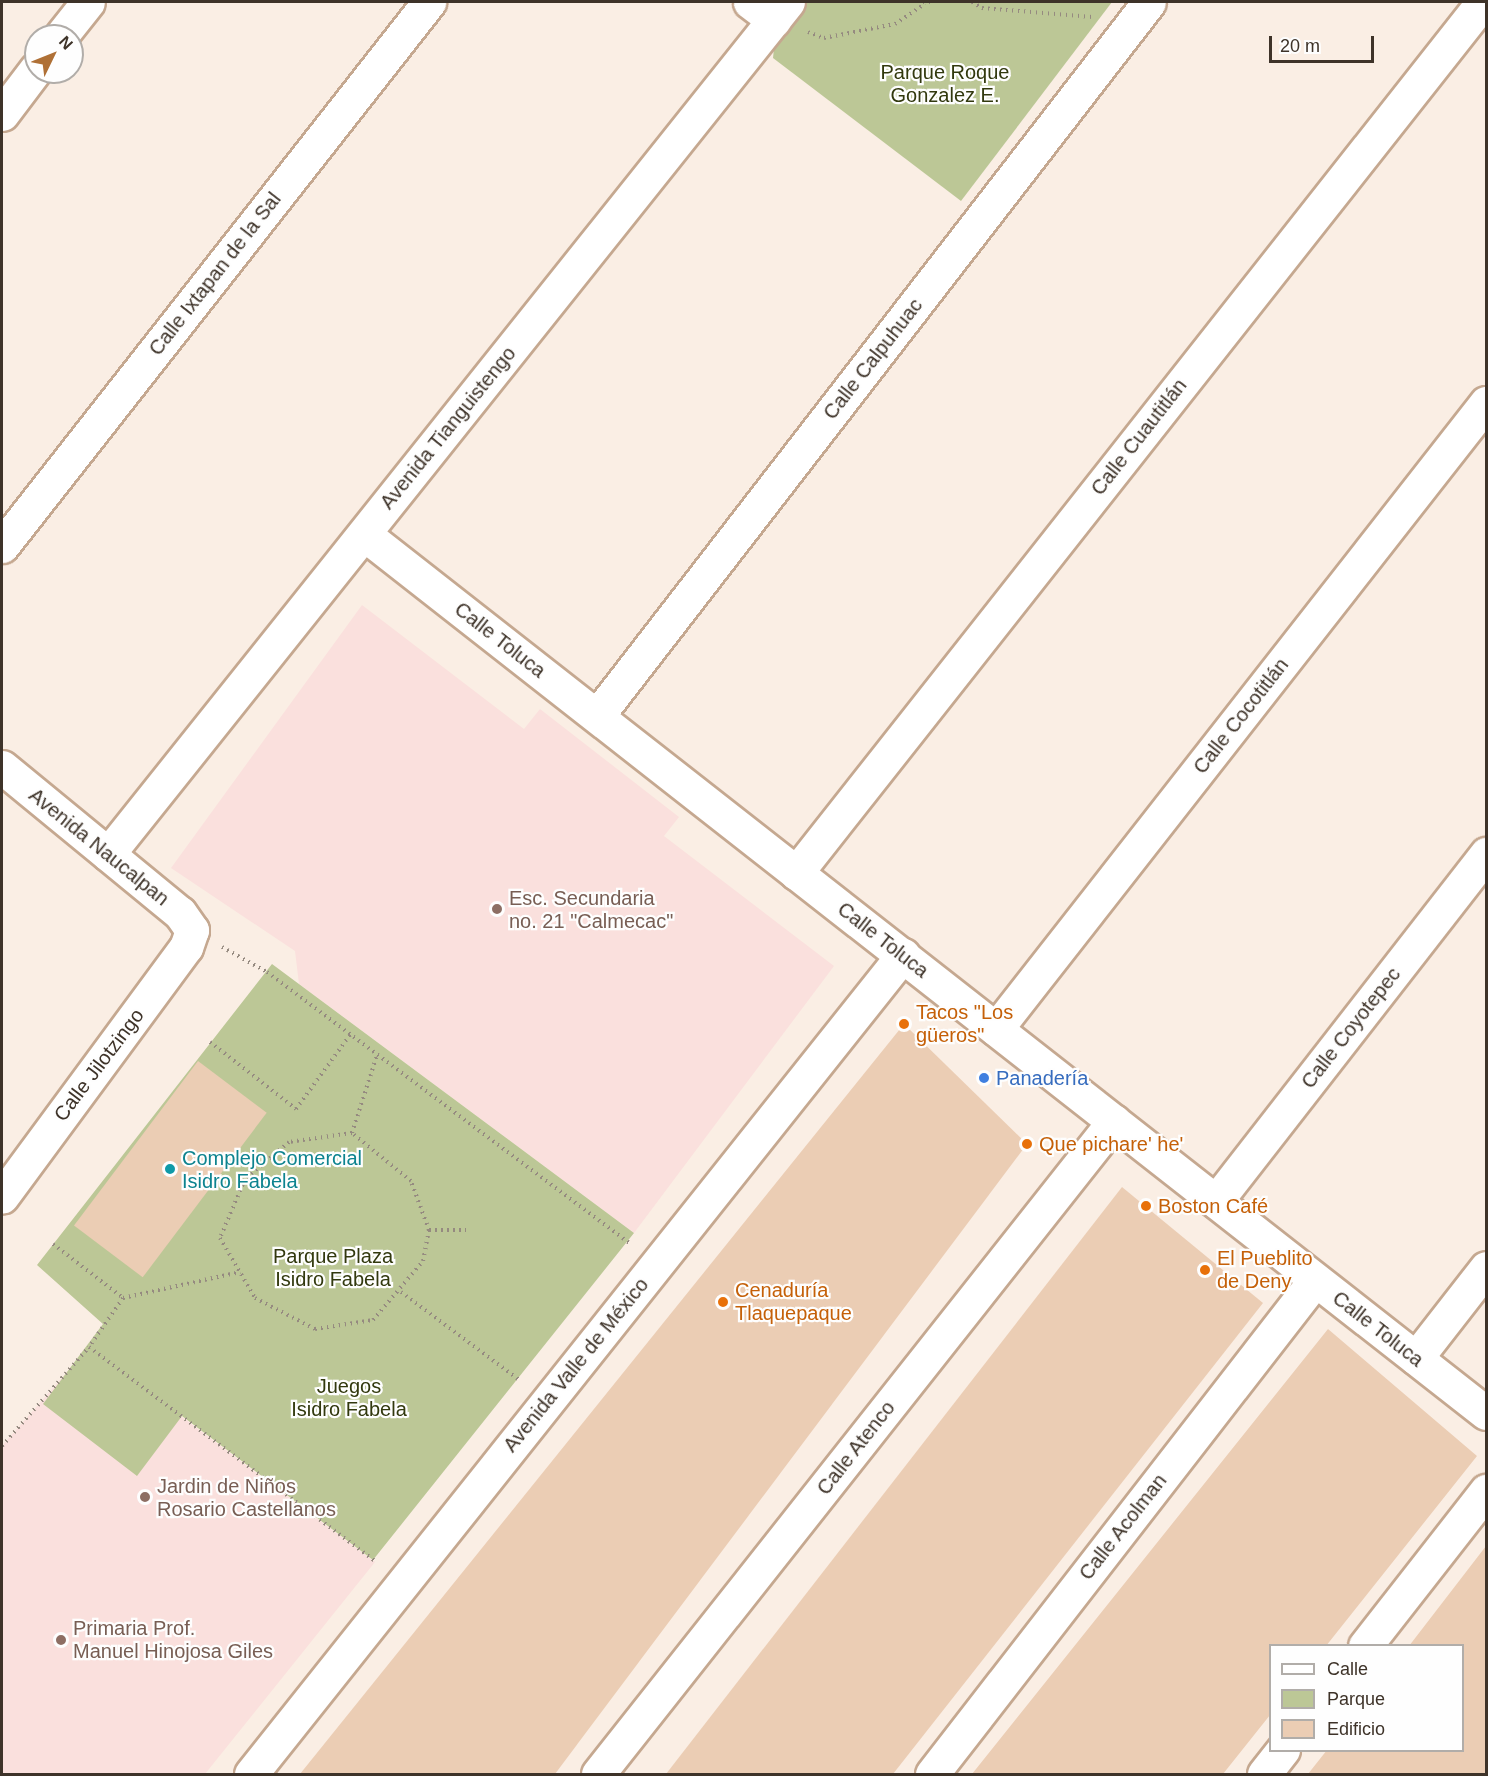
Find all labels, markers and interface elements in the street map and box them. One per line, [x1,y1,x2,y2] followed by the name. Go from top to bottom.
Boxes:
[24,24,84,84] north arrow
[1272,24,1377,62] scale bar
[56,33,76,53] text: N
[1280,36,1320,56] text: 20 m
[881,61,1009,108] park label: Parque Roque Gonzalez E.
[144,188,286,360] street label: Calle Ixtapan de la Sal
[818,294,928,424] street label: Calle Calpuhuac
[375,342,521,514] street label: Avenida Tianguistengo
[1086,374,1192,500] street label: Calle Cuautitlán
[450,597,550,683] street label: Calle Toluca
[1188,653,1294,779] street label: Calle Cocotitlán
[24,783,174,911] street label: Avenida Naucalpan
[509,886,673,933] place label: Esc. Secundaria no. 21 "Calmecac"
[833,897,933,983] street label: Calle Toluca
[490,902,504,916] marker: Esc. Secundaria no. 21 "Calmecac"
[1296,963,1406,1093] street label: Calle Coyotepec
[916,1000,1013,1047] place label: Tacos "Los güeros"
[49,1004,149,1126] street label: Calle Jilotzingo
[897,1017,911,1031] marker: Tacos "Los güeros"
[996,1066,1088,1090] place label: Panadería
[977,1071,991,1085] marker: Panadería
[1039,1132,1183,1156] place label: Que pichare' he'
[1020,1137,1034,1151] marker: Que pichare' he'
[182,1146,362,1193] place label: Complejo Comercial Isidro Fabela
[163,1162,177,1176] marker: Complejo Comercial Isidro Fabela
[1158,1194,1268,1218] place label: Boston Café
[1139,1199,1153,1213] marker: Boston Café
[273,1245,393,1292] park label: Parque Plaza Isidro Fabela
[1217,1246,1313,1293] place label: El Pueblito de Deny
[1198,1263,1212,1277] marker: El Pueblito de Deny
[498,1273,654,1457] street label: Avenida Valle de México
[735,1278,852,1325] place label: Cenaduría Tlaquepaque
[1328,1286,1428,1372] street label: Calle Toluca
[716,1295,730,1309] marker: Cenaduría Tlaquepaque
[291,1374,407,1421] park label: Juegos Isidro Fabela
[812,1396,900,1500] street label: Calle Atenco
[1074,1469,1172,1585] street label: Calle Acolman
[157,1474,336,1521] place label: Jardin de Niños Rosario Castellanos
[138,1490,152,1504] marker: Jardin de Niños Rosario Castellanos
[73,1616,273,1663] place label: Primaria Prof. Manuel Hinojosa Giles
[54,1633,68,1647] marker: Primaria Prof. Manuel Hinojosa Giles
[1269,1644,1464,1752] legend
[1327,1659,1368,1679] text: Calle
[1327,1689,1385,1709] text: Parque
[1327,1719,1385,1739] text: Edificio

